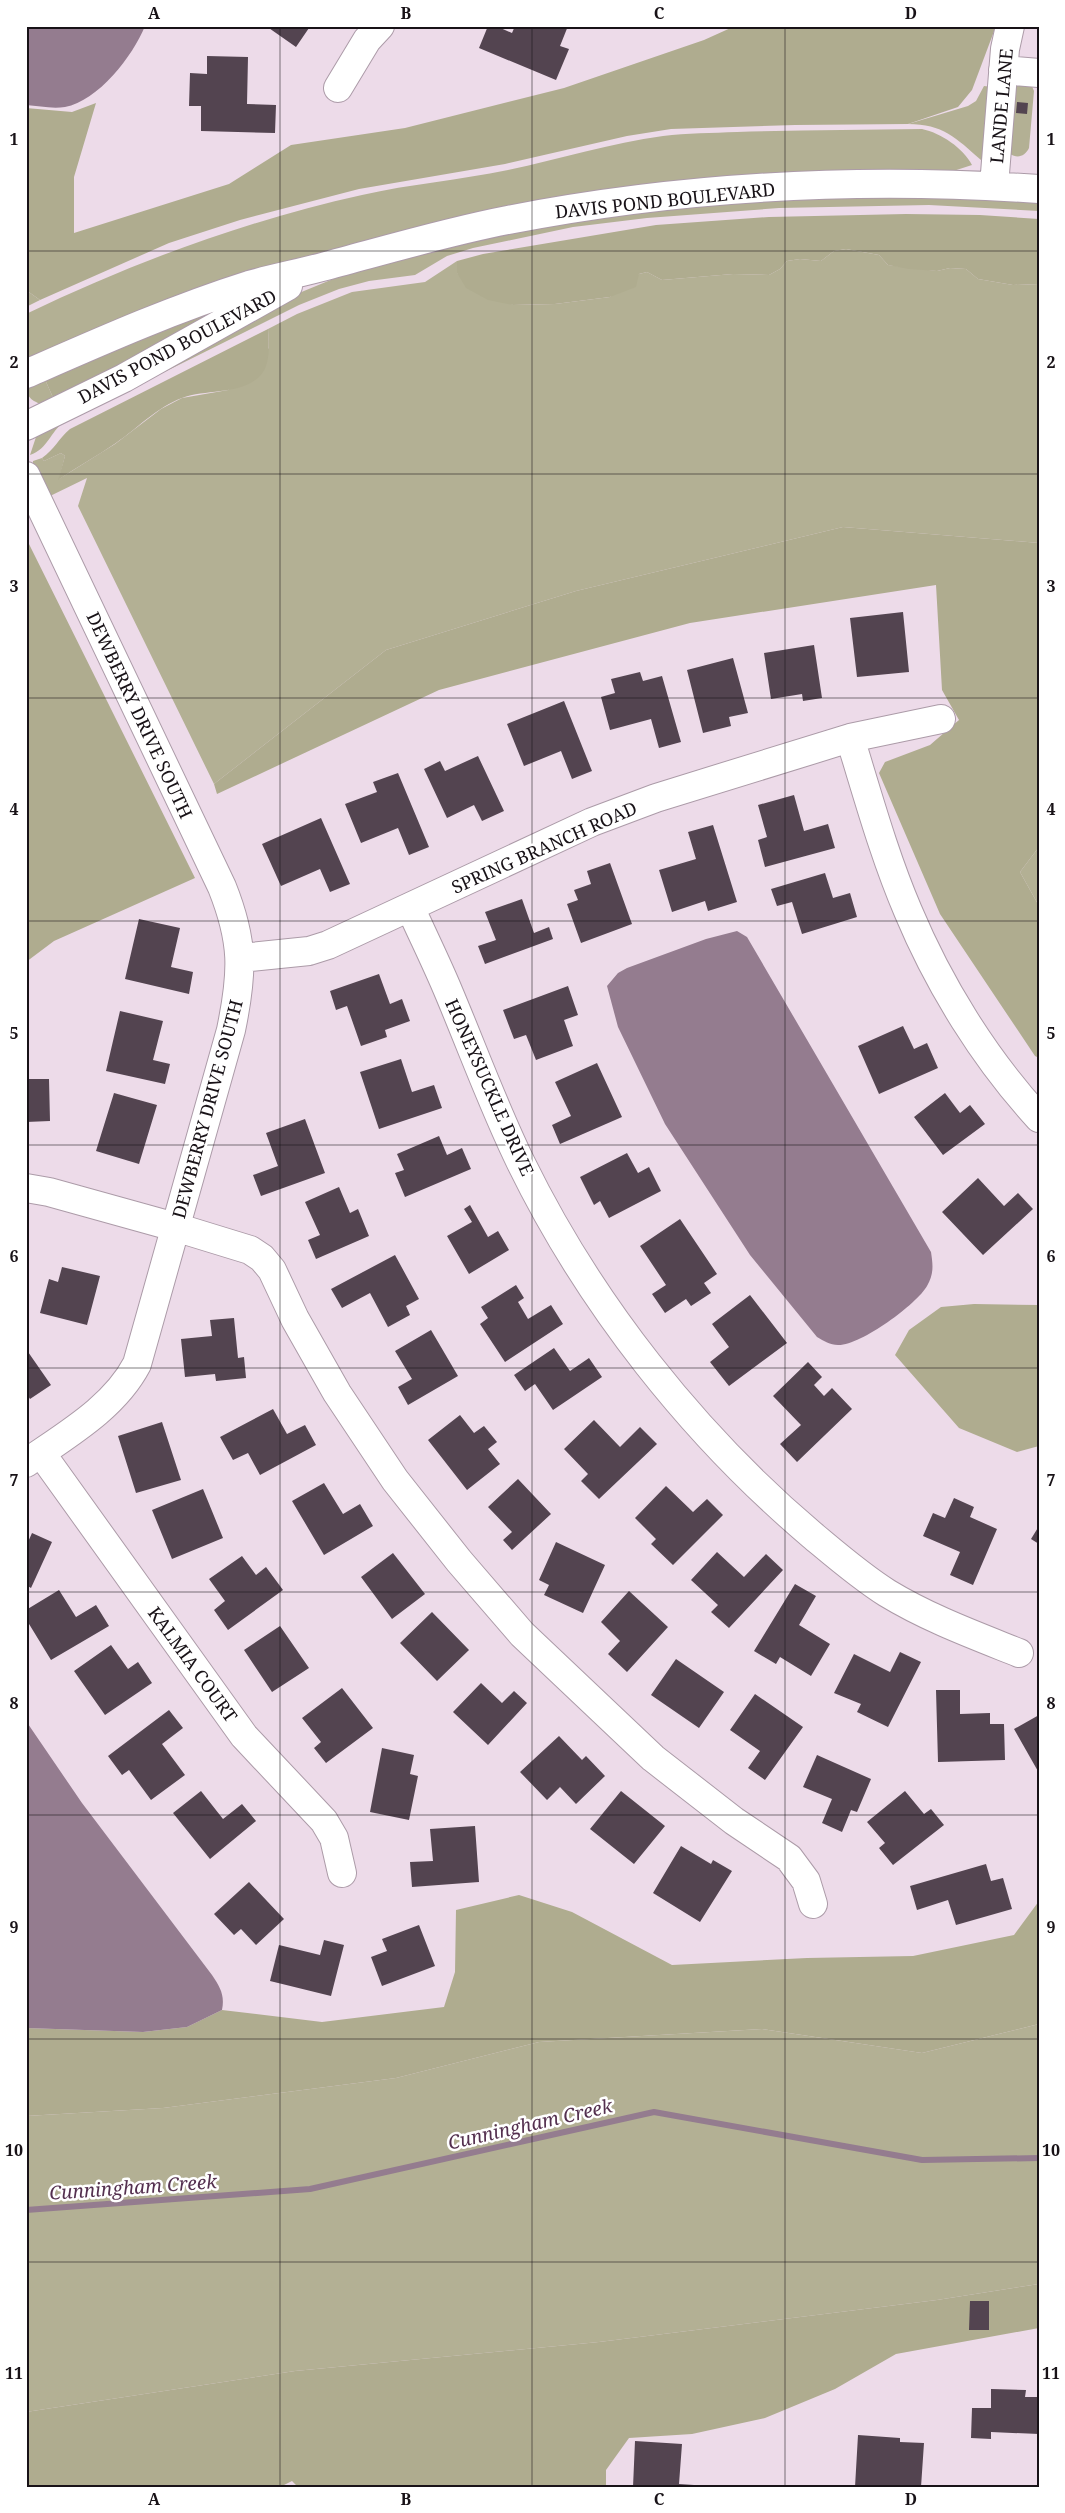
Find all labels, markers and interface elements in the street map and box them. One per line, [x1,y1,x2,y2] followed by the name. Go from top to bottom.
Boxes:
[148,2,161,24] text: A
[401,2,412,24] text: B
[654,2,665,24] text: C
[905,2,917,24] text: D
[984,47,1018,165] street label: LANDE LANE
[9,128,19,150] text: 1
[1046,128,1056,150] text: 1
[554,176,776,224] street label: DAVIS POND BOULEVARD
[74,283,280,409] street label: DAVIS POND BOULEVARD
[9,351,19,373] text: 2
[1046,351,1056,373] text: 2
[9,575,19,597] text: 3
[1046,575,1056,597] text: 3
[81,608,199,822] street label: DEWBERRY DRIVE SOUTH
[448,795,640,899] street label: SPRING BRANCH ROAD
[9,798,19,820] text: 4
[1046,798,1056,820] text: 4
[440,995,540,1179] street label: HONEYSUCKLE DRIVE
[166,997,248,1221] street label: DEWBERRY DRIVE SOUTH
[9,1022,19,1044] text: 5
[1046,1022,1056,1044] text: 5
[9,1245,19,1267] text: 6
[1046,1245,1056,1267] text: 6
[9,1469,19,1491] text: 7
[1046,1469,1056,1491] text: 7
[143,1601,243,1727] street label: KALMIA COURT
[9,1692,19,1714] text: 8
[1046,1692,1056,1714] text: 8
[9,1916,19,1938] text: 9
[1046,1916,1056,1938] text: 9
[445,2092,616,2156] water label: Cunningham Creek
[5,2139,23,2161] text: 10
[1042,2139,1060,2161] text: 10
[48,2168,219,2206] water label: Cunningham Creek
[5,2362,23,2384] text: 11
[1042,2362,1060,2384] text: 11
[148,2488,161,2510] text: A
[401,2488,412,2510] text: B
[654,2488,665,2510] text: C
[905,2488,917,2510] text: D

